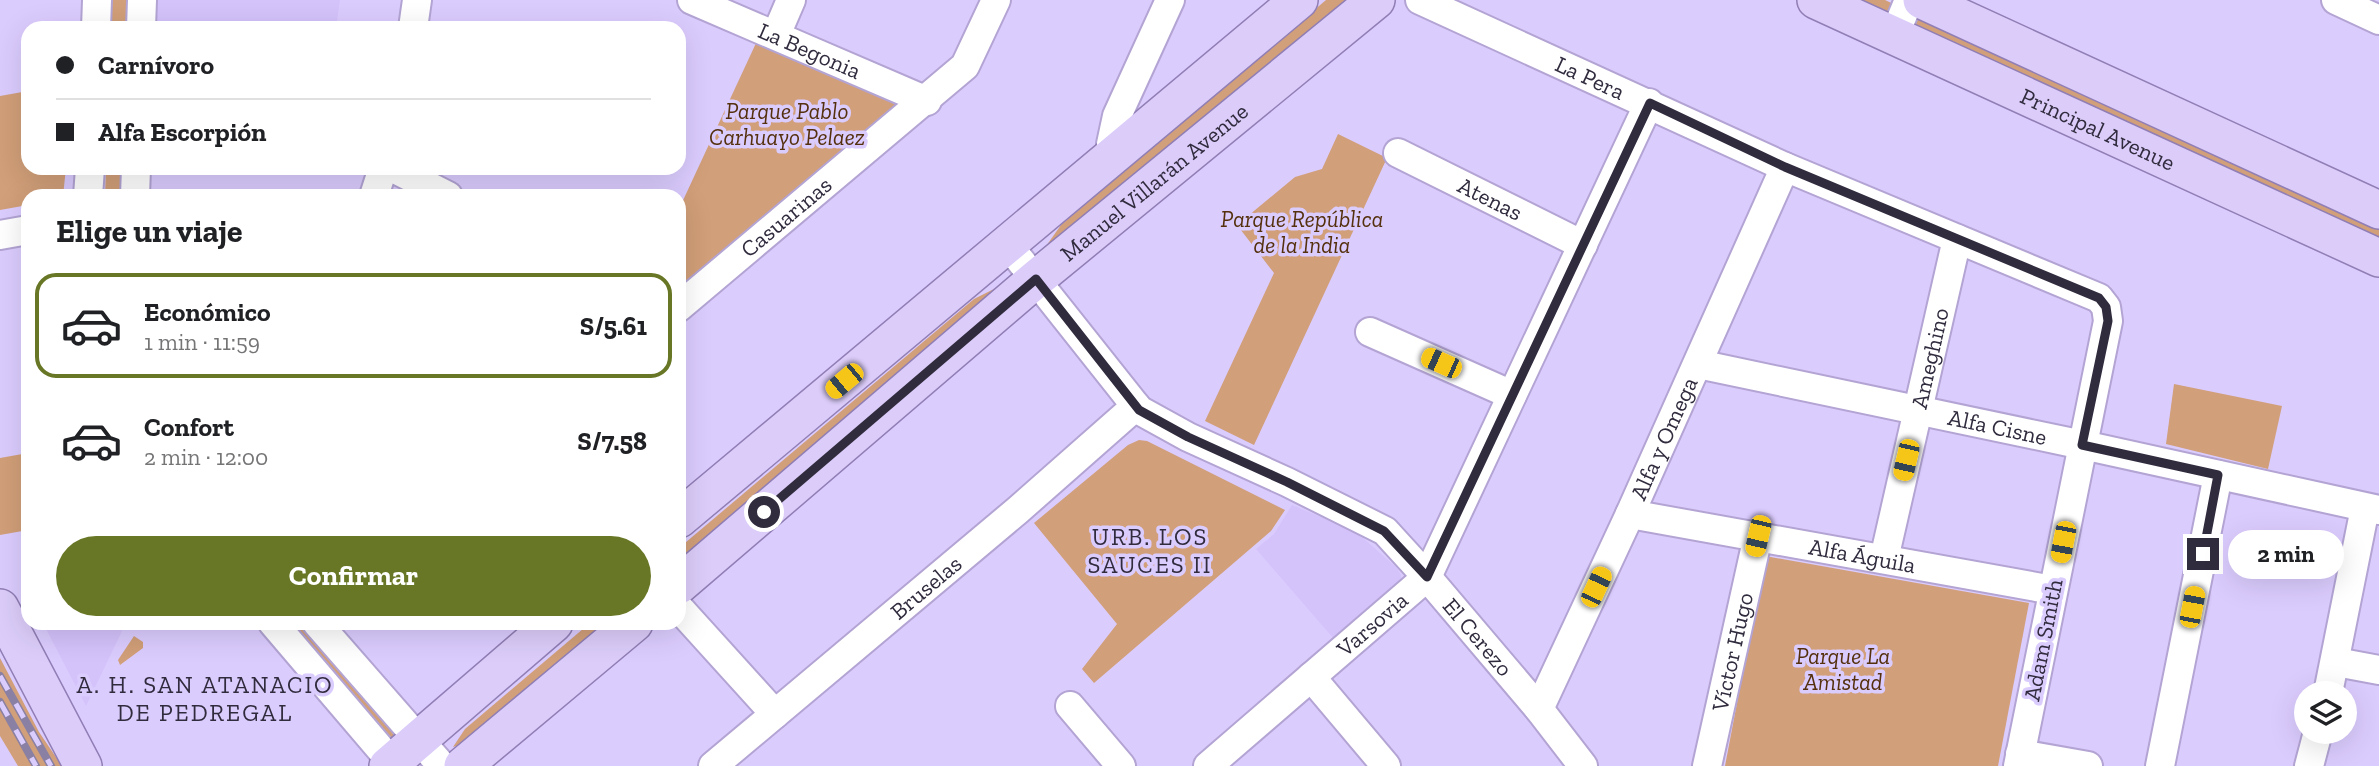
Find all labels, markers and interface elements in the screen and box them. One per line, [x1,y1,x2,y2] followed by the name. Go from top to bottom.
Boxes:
[754,16,865,85] street label: La Begonia
[98,49,214,81] text: Carnívoro
[1551,50,1629,106] street label: La Pera
[2016,82,2180,177] street label: Principal Avenue
[709,97,865,151] park label: Parque Pablo Carhuayo Pelaez
[1055,97,1254,267] street label: Manuel Villarán Avenue
[98,116,266,148] text: Alfa Escorpión
[735,170,837,263] street label: Casuarinas
[1453,171,1527,227] street label: Atenas
[1221,205,1383,259] park label: Parque República de la India
[56,212,243,250] text: Elige un viaje
[60,294,123,357] icon: car
[144,296,271,328] text: Económico
[1905,305,1955,411] street label: Ameghino
[580,310,647,342] text: S/5.61
[144,328,260,356] text: 1 min · 11:59
[1418,345,1465,381] car
[822,359,867,403] car
[1624,373,1703,504] street label: Alfa y Omega
[1946,403,2049,451] street label: Alfa Cisne
[60,409,123,472] icon: car
[144,411,234,443] text: Confort
[577,425,647,457] text: S/7.58
[1892,437,1921,483] car
[144,443,268,471] text: 2 min · 12:00
[748,496,780,528] route start
[1744,513,1773,559] car
[2049,519,2078,565] car
[1087,522,1213,579] district label: URB. LOS SAUCES II
[2228,530,2343,578] callout: 2 min
[1807,532,1918,579] street label: Alfa Águila
[56,536,651,616] button: Confirmar
[2187,538,2219,570] route end
[2257,540,2315,568] text: 2 min
[885,549,967,625] street label: Bruselas
[1578,564,1615,610] car
[2017,577,2069,703] street label: Adam Smith
[2178,584,2207,630] car
[1330,586,1414,663] street label: Varsovia
[1705,590,1759,715] street label: Víctor Hugo
[1437,592,1519,682] street label: El Cerezo
[1796,642,1890,696] park label: Parque La Amistad
[77,670,333,727] district label: A. H. SAN ATANACIO DE PEDREGAL
[2294,681,2357,744] map controls
[2294,681,2357,744] button: layers

